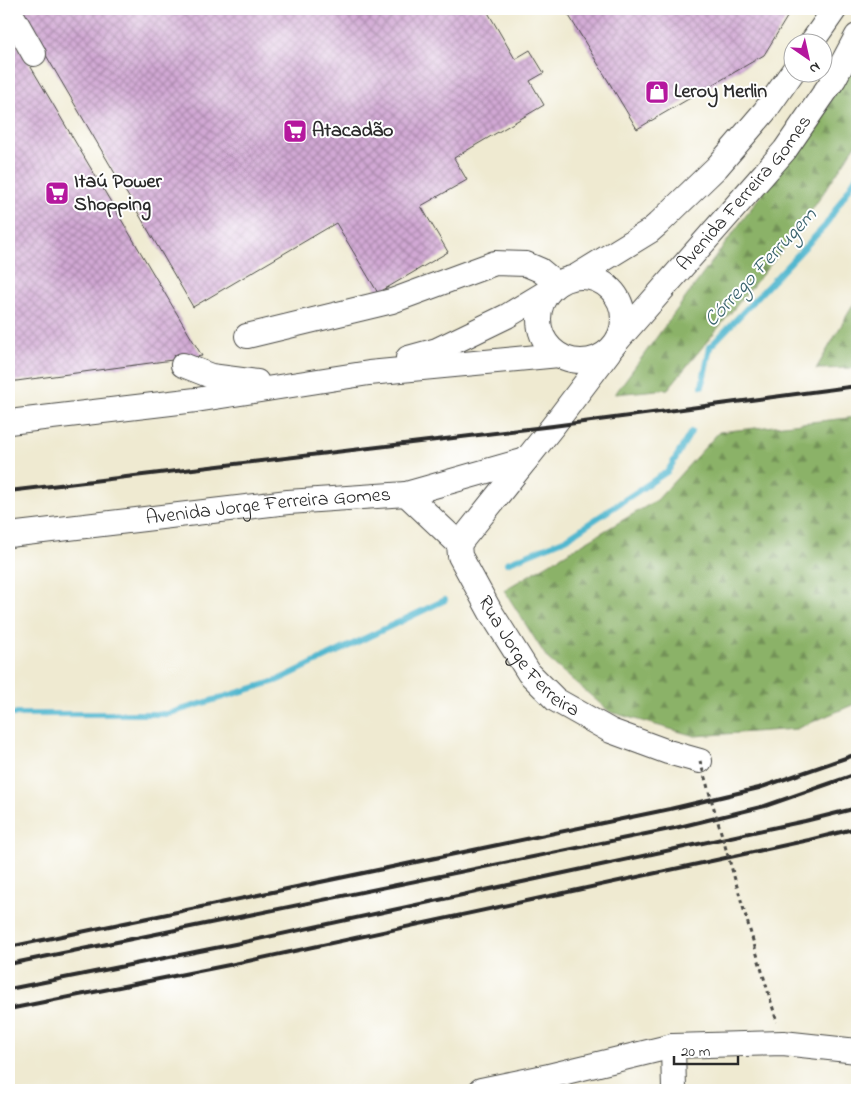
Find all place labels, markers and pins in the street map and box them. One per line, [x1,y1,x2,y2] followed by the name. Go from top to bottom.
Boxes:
[674,78,767,108] place label: Leroy Merlin
[644,79,670,105] shop icon: Leroy Merlin
[312,117,393,146] place label: Atacadão
[282,118,308,144] supermarket icon: Atacadão
[74,168,162,221] place label: Itaú Power Shopping
[44,180,70,206] supermarket icon: Itaú Power Shopping

